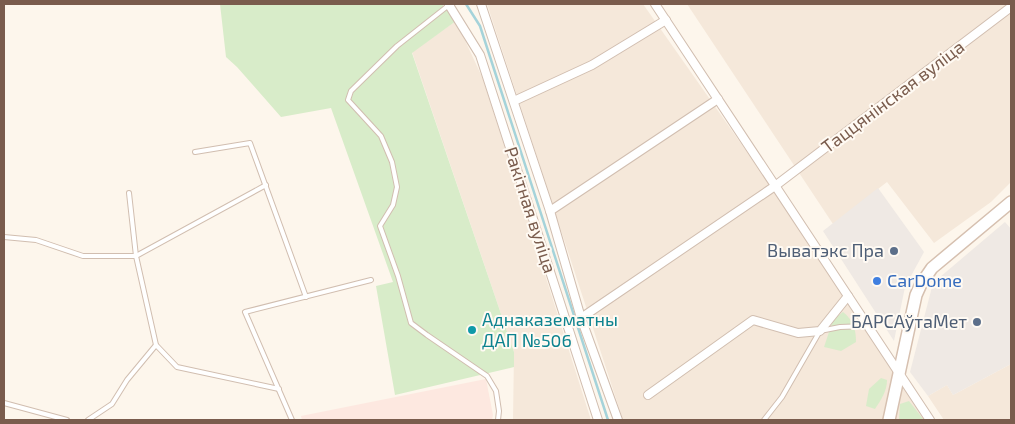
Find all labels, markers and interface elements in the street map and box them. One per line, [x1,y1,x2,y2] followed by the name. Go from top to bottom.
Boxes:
[817,35,968,157] street label: Таццянінская вуліца
[500,144,562,276] street label: Ракітная вуліца
[767,239,884,261] place label: Выватэкс Пра
[888,245,900,257] marker: Выватэкс Пра
[887,269,962,291] place label: CarDome
[871,275,883,287] marker: CarDome
[482,308,618,351] place label: Аднаказематны ДАП №506
[851,310,967,332] place label: БАРСАўтаМет
[971,316,983,328] marker: БАРСАўтаМет
[466,324,478,336] marker: Аднаказематны ДАП №506

